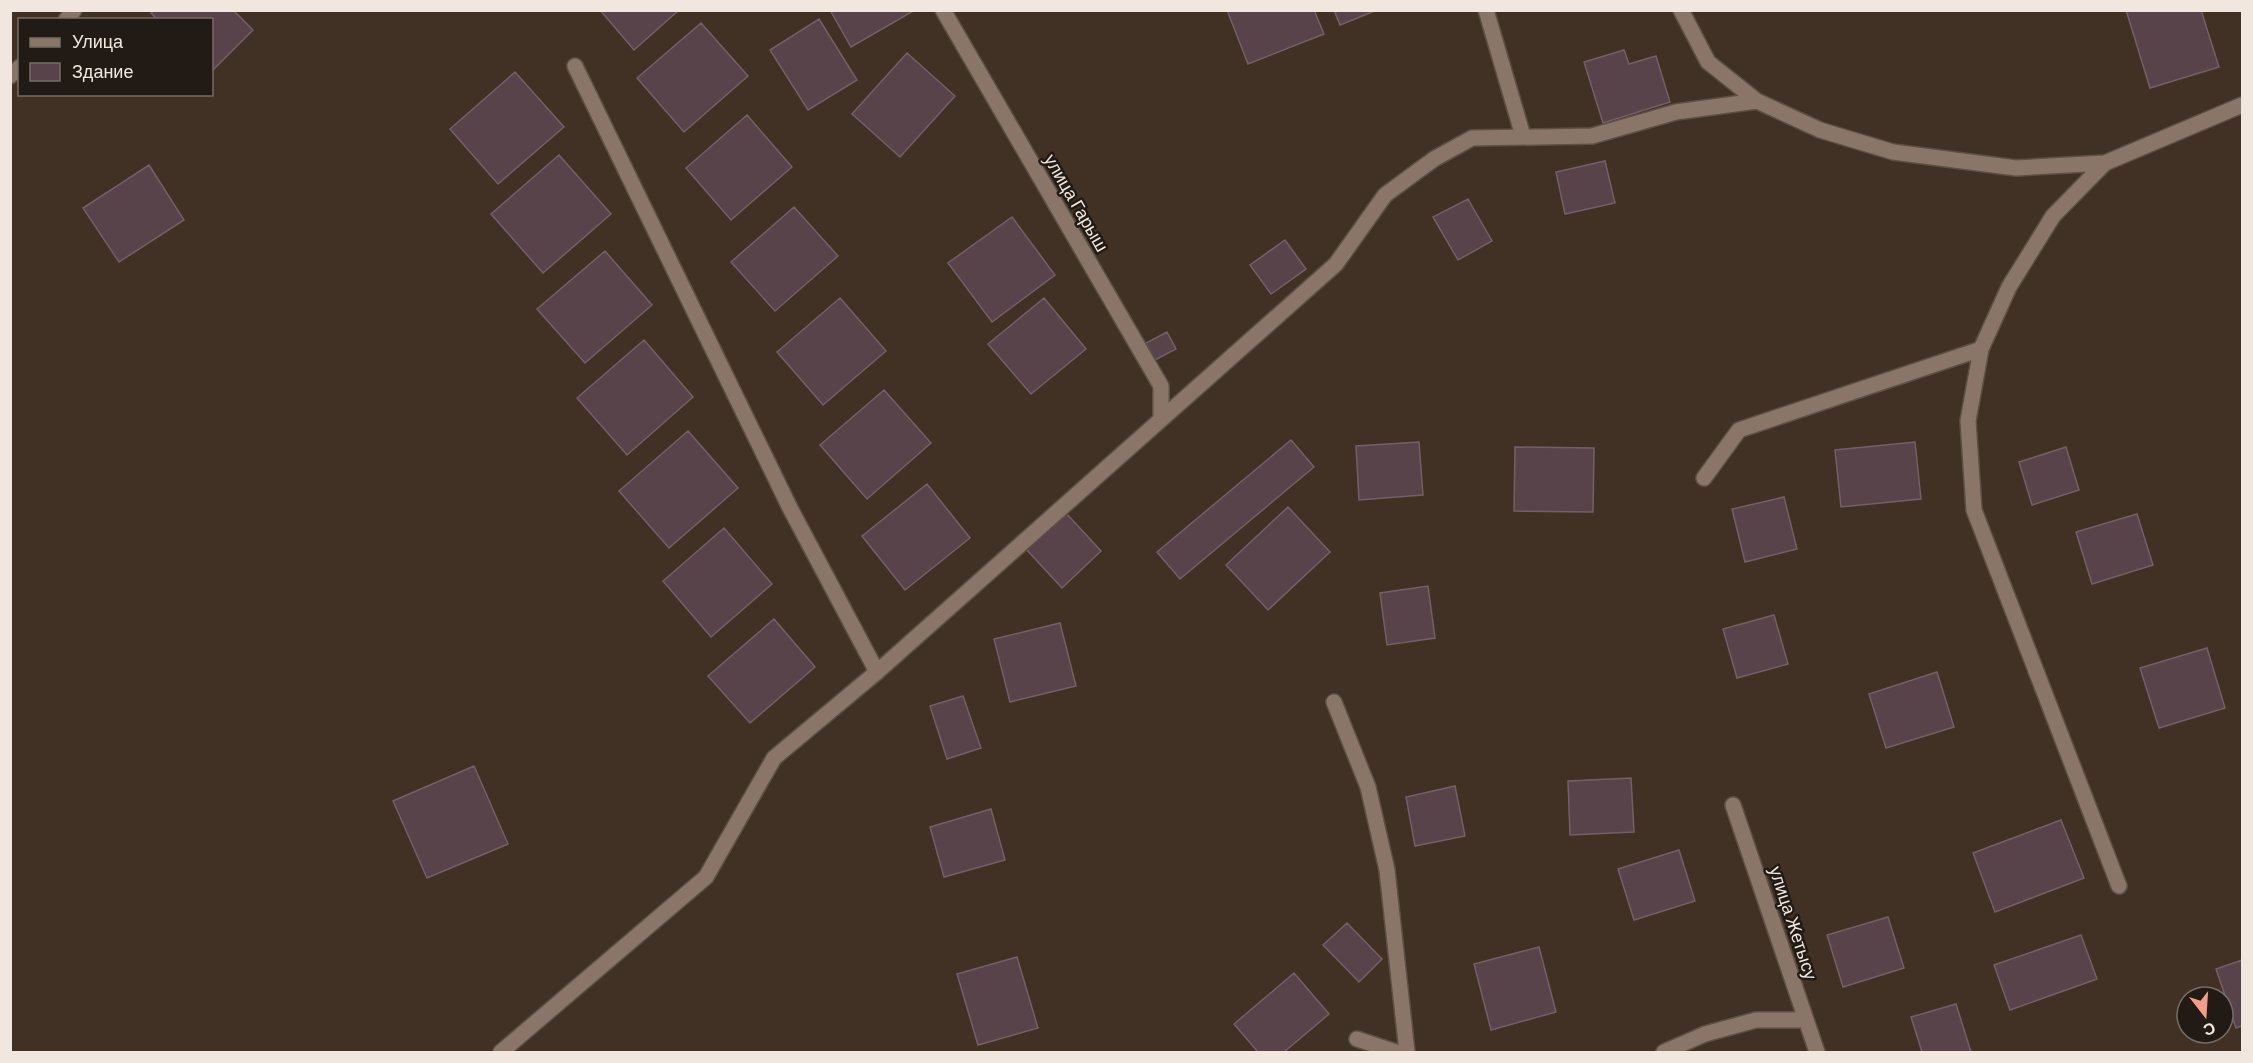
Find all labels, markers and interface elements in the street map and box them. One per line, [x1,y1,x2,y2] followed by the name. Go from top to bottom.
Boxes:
[18,18,213,96] legend
[72,30,124,52] text: Улица
[72,60,133,82] text: Здание
[1040,150,1114,255] street label: улица Гарыш
[1765,863,1823,982] street label: улица Жетысу
[2175,985,2235,1045] north arrow
[2201,1019,2218,1041] text: С

